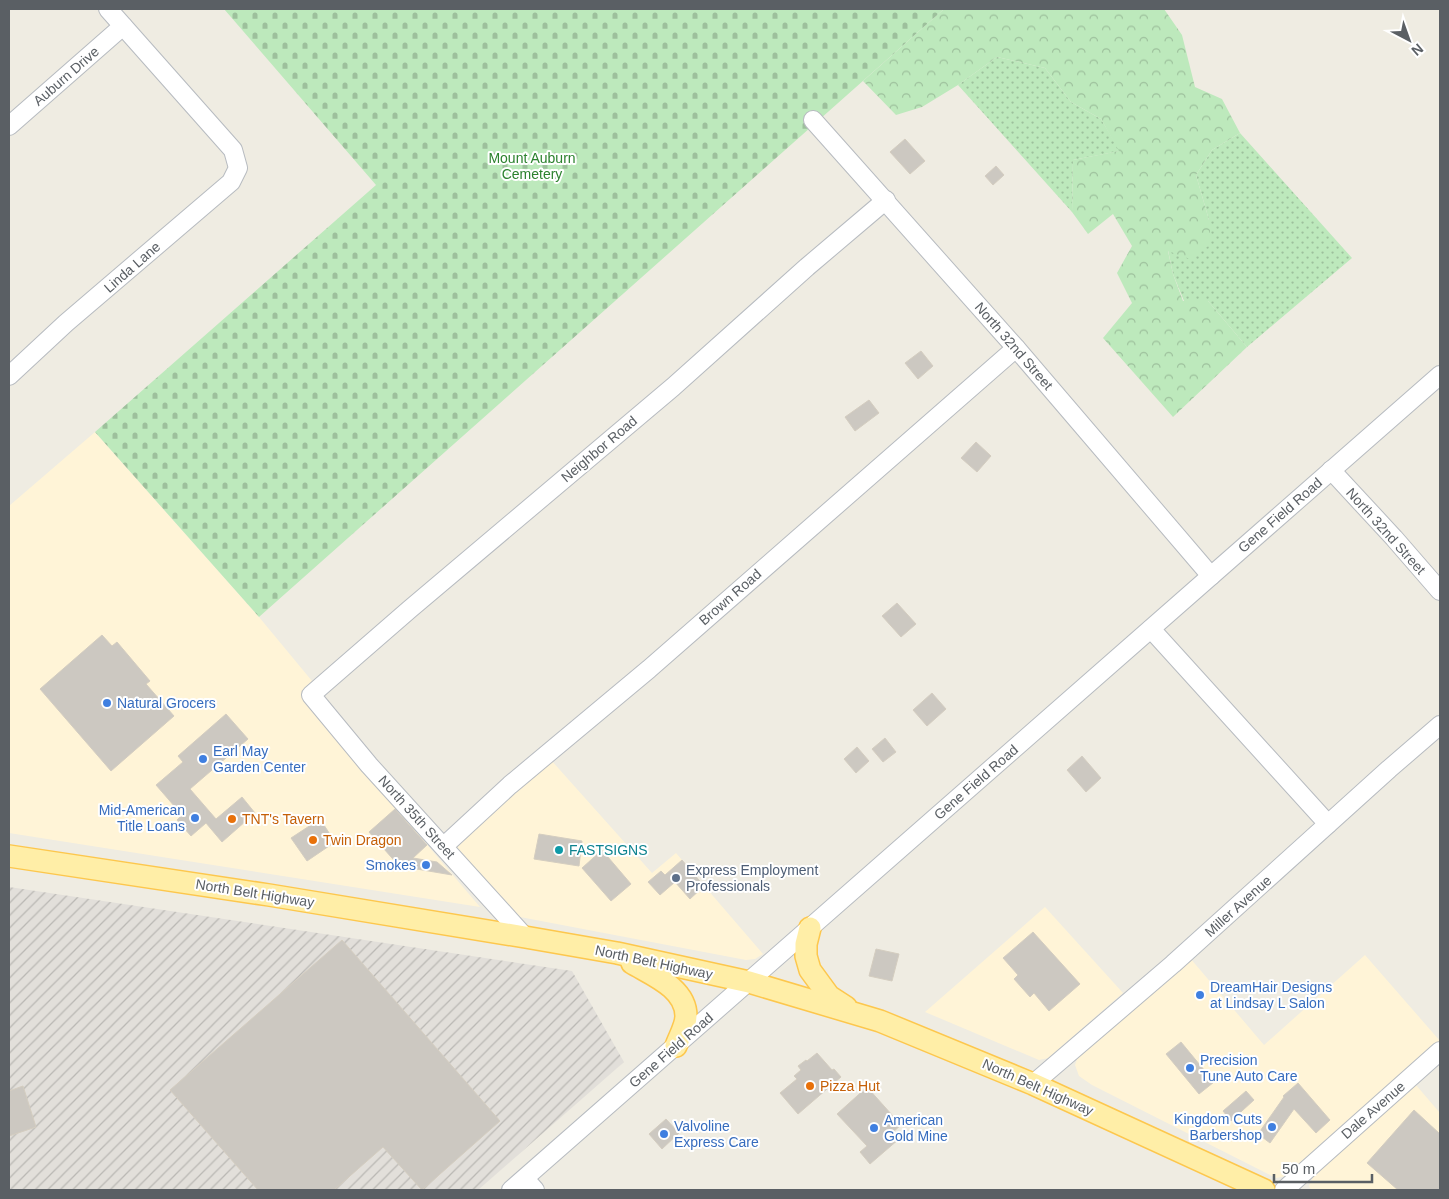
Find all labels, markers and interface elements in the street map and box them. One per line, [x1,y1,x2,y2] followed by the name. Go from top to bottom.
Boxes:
[1384,15,1434,65] north arrow
[1408,40,1427,59] text: N
[30,43,102,109] street label: Auburn Drive
[488,150,576,182] park label: Mount Auburn Cemetery
[101,238,164,296] street label: Linda Lane
[972,299,1056,393] street label: North 32nd Street
[558,413,640,485] street label: Neighbor Road
[1235,474,1325,556] street label: Gene Field Road
[1343,485,1429,577] street label: North 32nd Street
[696,566,764,628] street label: Brown Road
[117,695,216,711] place label: Natural Grocers
[101,697,113,709] marker: Natural Grocers
[931,741,1021,823] street label: Gene Field Road
[213,743,306,775] place label: Earl May Garden Center
[197,753,209,765] marker: Earl May Garden Center
[375,772,459,862] street label: North 35th Street
[99,802,185,834] place label: Mid-American Title Loans
[242,811,325,827] place label: TNT's Tavern
[189,812,201,824] marker: Mid-American Title Loans
[226,813,238,825] marker: TNT's Tavern
[323,832,402,848] place label: Twin Dragon
[307,834,319,846] marker: Twin Dragon
[569,842,648,858] place label: FASTSIGNS
[553,844,565,856] marker: FASTSIGNS
[365,857,416,873] place label: Smokes
[420,859,432,871] marker: Smokes
[686,862,818,894] place label: Express Employment Professionals
[670,872,682,884] marker: Express Employment Professionals
[1202,872,1275,940] street label: Miller Avenue
[195,876,315,910] street label: North Belt Highway
[594,942,714,982] street label: North Belt Highway
[1210,979,1332,1011] place label: DreamHair Designs at Lindsay L Salon
[1194,989,1206,1001] marker: DreamHair Designs at Lindsay L Salon
[626,1009,716,1091] street label: Gene Field Road
[1200,1052,1298,1084] place label: Precision Tune Auto Care
[980,1055,1096,1119] street label: North Belt Highway
[1184,1062,1196,1074] marker: Precision Tune Auto Care
[820,1078,880,1094] place label: Pizza Hut
[1338,1078,1408,1142] street label: Dale Avenue
[804,1080,816,1092] marker: Pizza Hut
[1174,1111,1262,1143] place label: Kingdom Cuts Barbershop
[884,1112,948,1144] place label: American Gold Mine
[674,1118,759,1150] place label: Valvoline Express Care
[1266,1121,1278,1133] marker: Kingdom Cuts Barbershop
[868,1122,880,1134] marker: American Gold Mine
[658,1128,670,1140] marker: Valvoline Express Care
[1274,1152,1372,1184] scale bar
[1282,1160,1315,1177] text: 50 m

